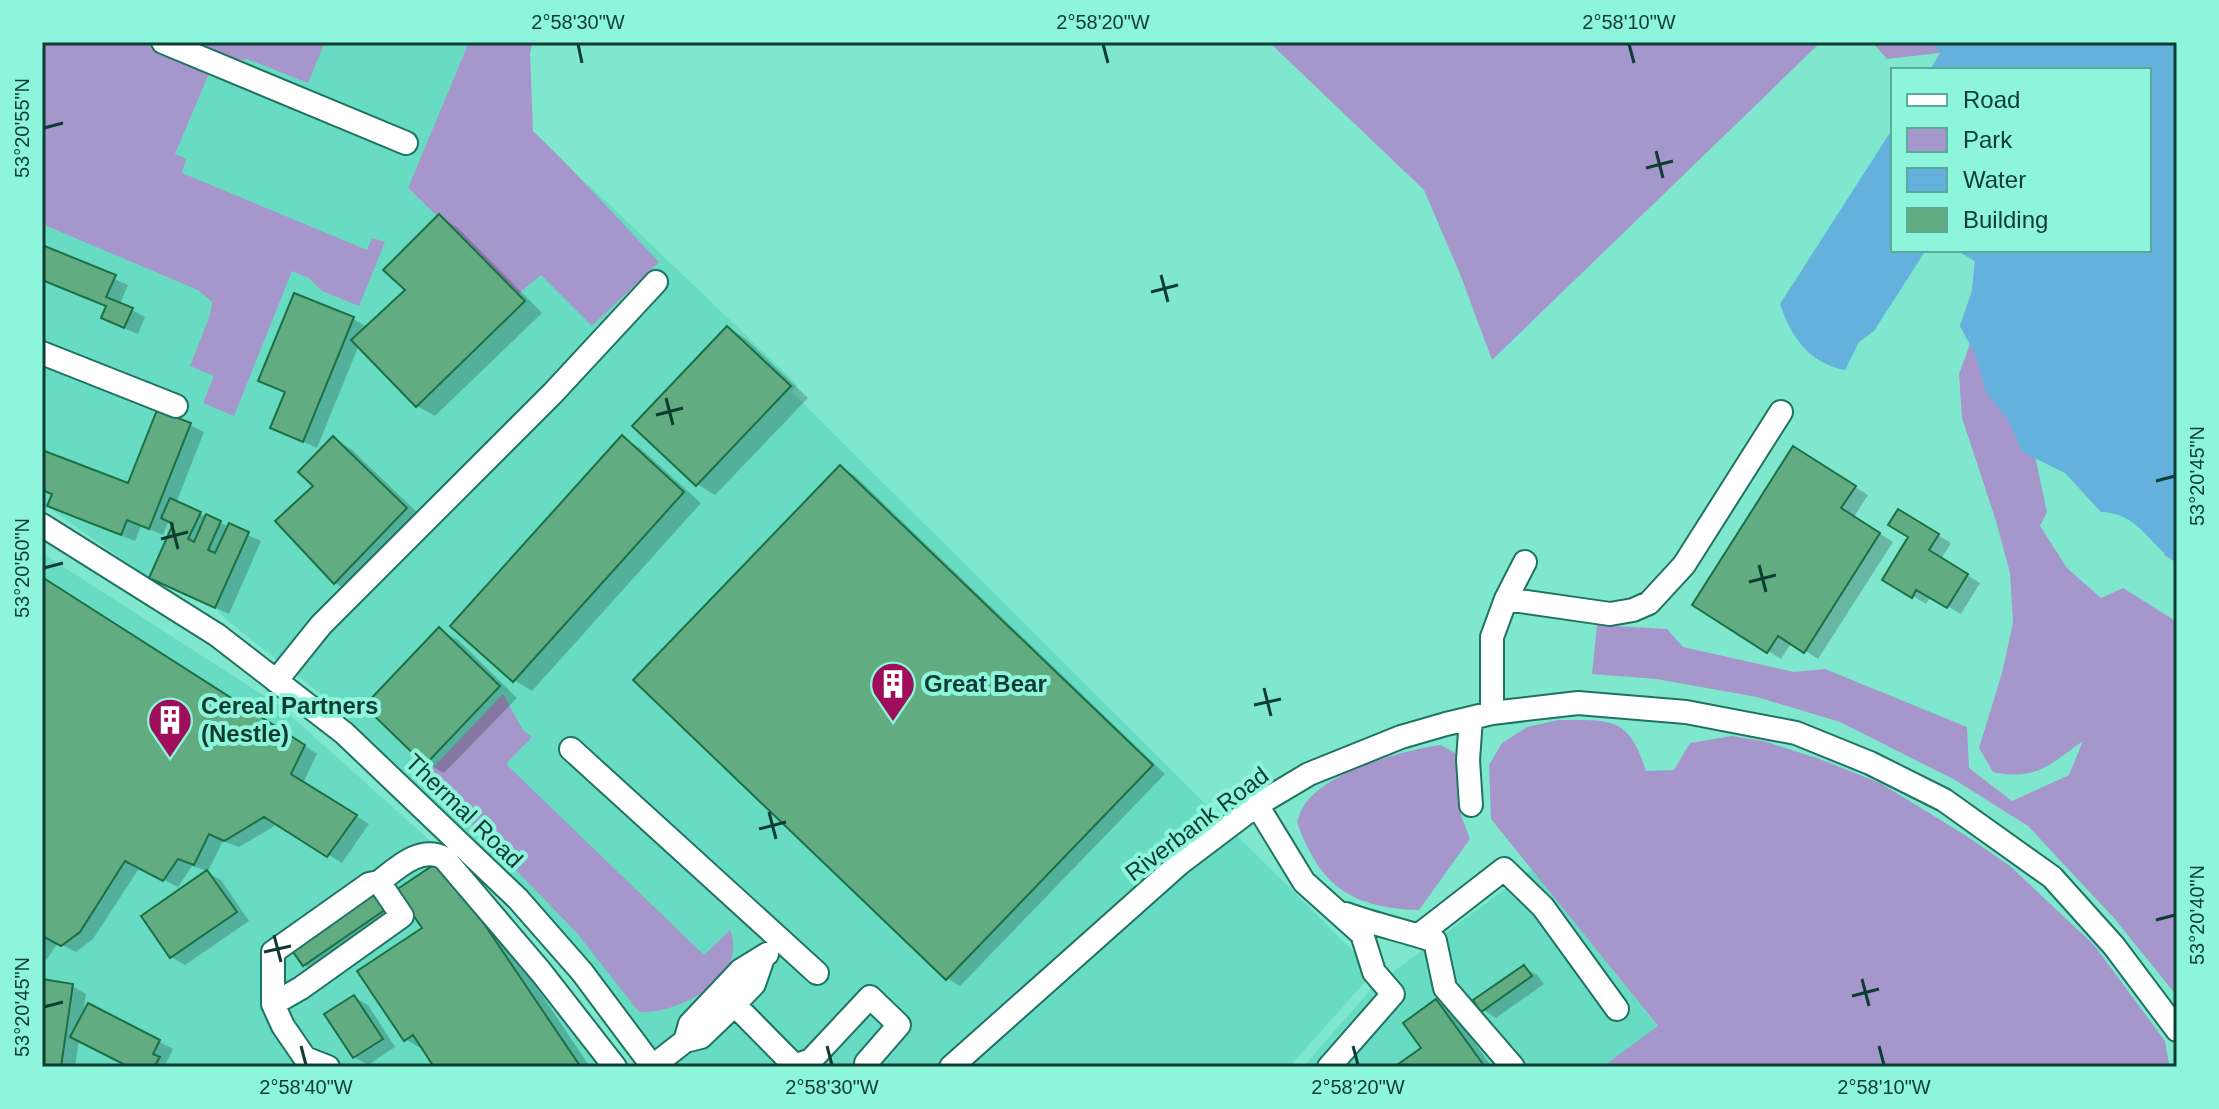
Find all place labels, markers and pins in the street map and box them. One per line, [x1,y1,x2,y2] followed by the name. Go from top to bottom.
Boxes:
[869,660,917,723] building icon: Great Bear
[924,670,1047,697] place label: Great Bear
[201,692,378,747] place label: Cereal Partners (Nestle)
[146,696,194,759] building icon: Cereal Partners (Nestle)

